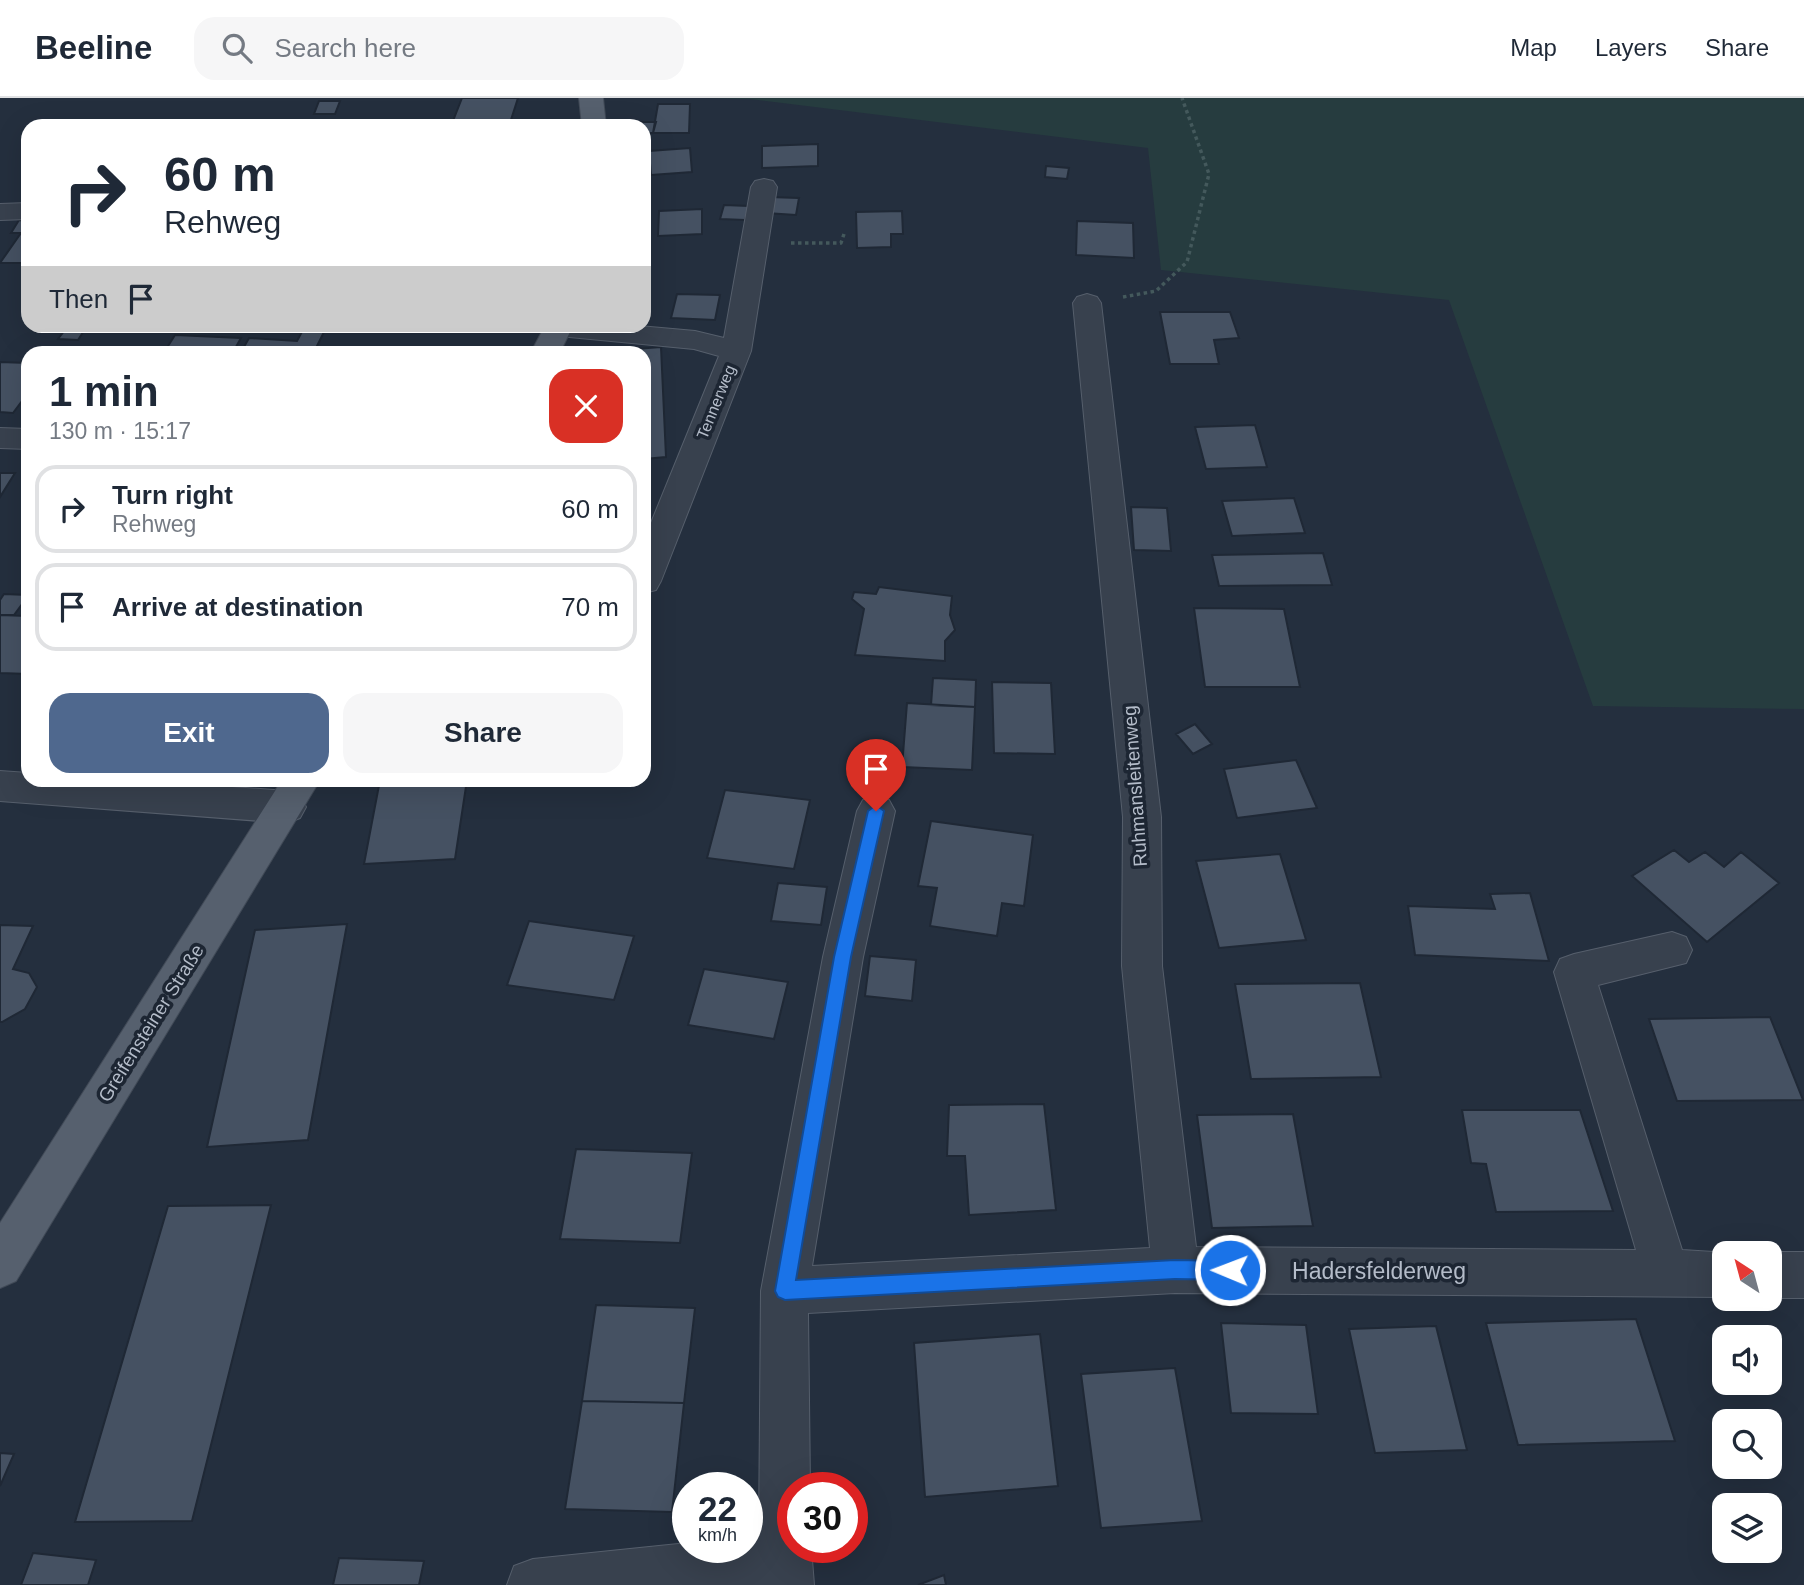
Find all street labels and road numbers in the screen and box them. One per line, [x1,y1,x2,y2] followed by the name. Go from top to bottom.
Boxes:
[693,363,739,441] street label: Tennerweg
[1119,705,1151,867] street label: Ruhmansleitenweg
[94,940,208,1106] street label: Greifensteiner Straße
[1292,1258,1466,1284] street label: Hadersfelderweg

